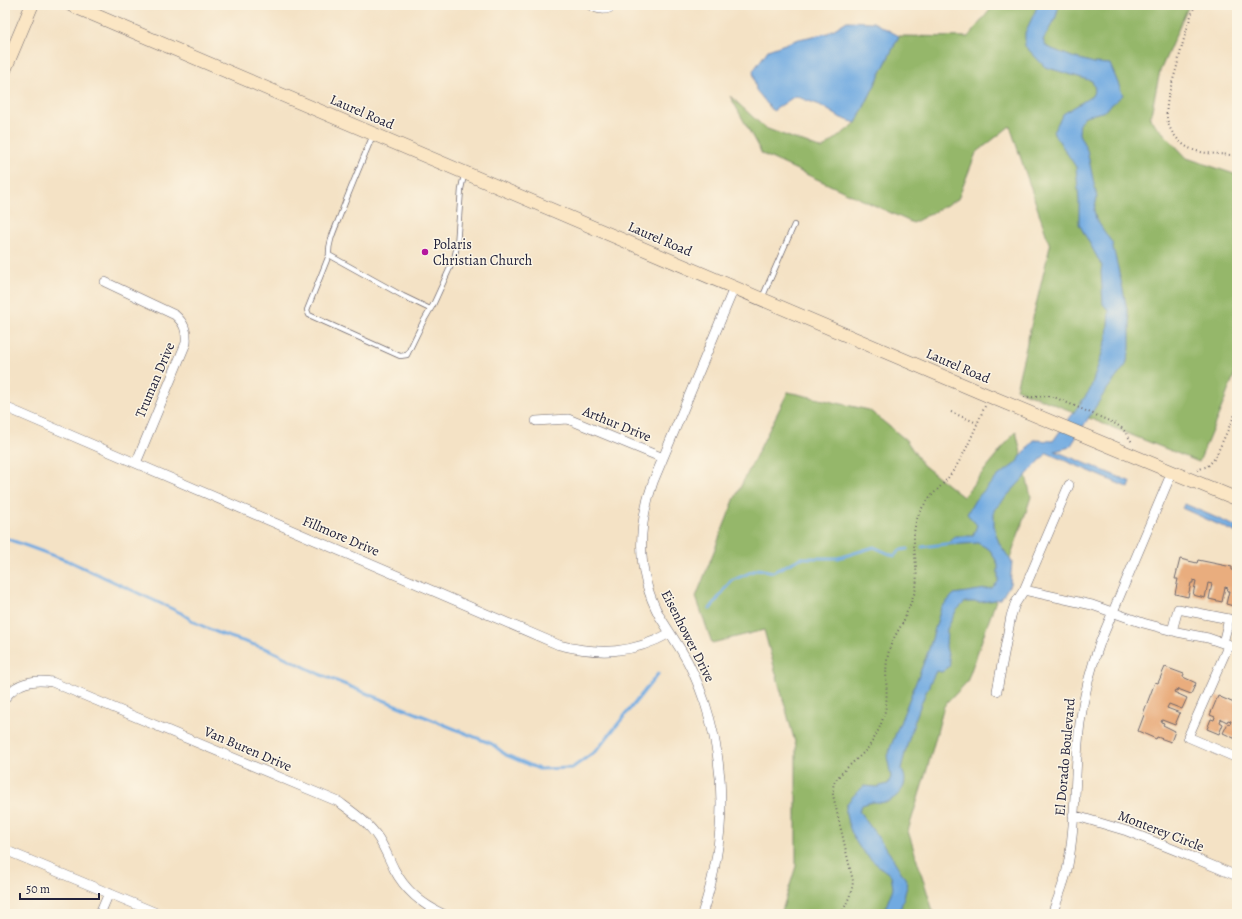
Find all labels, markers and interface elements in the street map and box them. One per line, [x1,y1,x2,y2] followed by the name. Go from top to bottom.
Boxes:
[327,90,397,134] street label: Laurel Road
[625,217,695,261] street label: Laurel Road
[433,235,533,270] place label: Polaris Christian Church
[420,247,430,257] marker: Polaris Christian Church
[131,339,179,421] street label: Truman Drive
[923,344,993,388] street label: Laurel Road
[579,401,654,446] street label: Arthur Drive
[300,511,382,561] street label: Fillmore Drive
[657,587,719,685] street label: Eisenhower Drive
[1050,697,1080,817] street label: El Dorado Boulevard
[200,722,295,776] street label: Van Buren Drive
[1115,806,1207,856] street label: Monterey Circle
[20,875,99,901] scale bar
[26,881,50,897] text: 50 m

